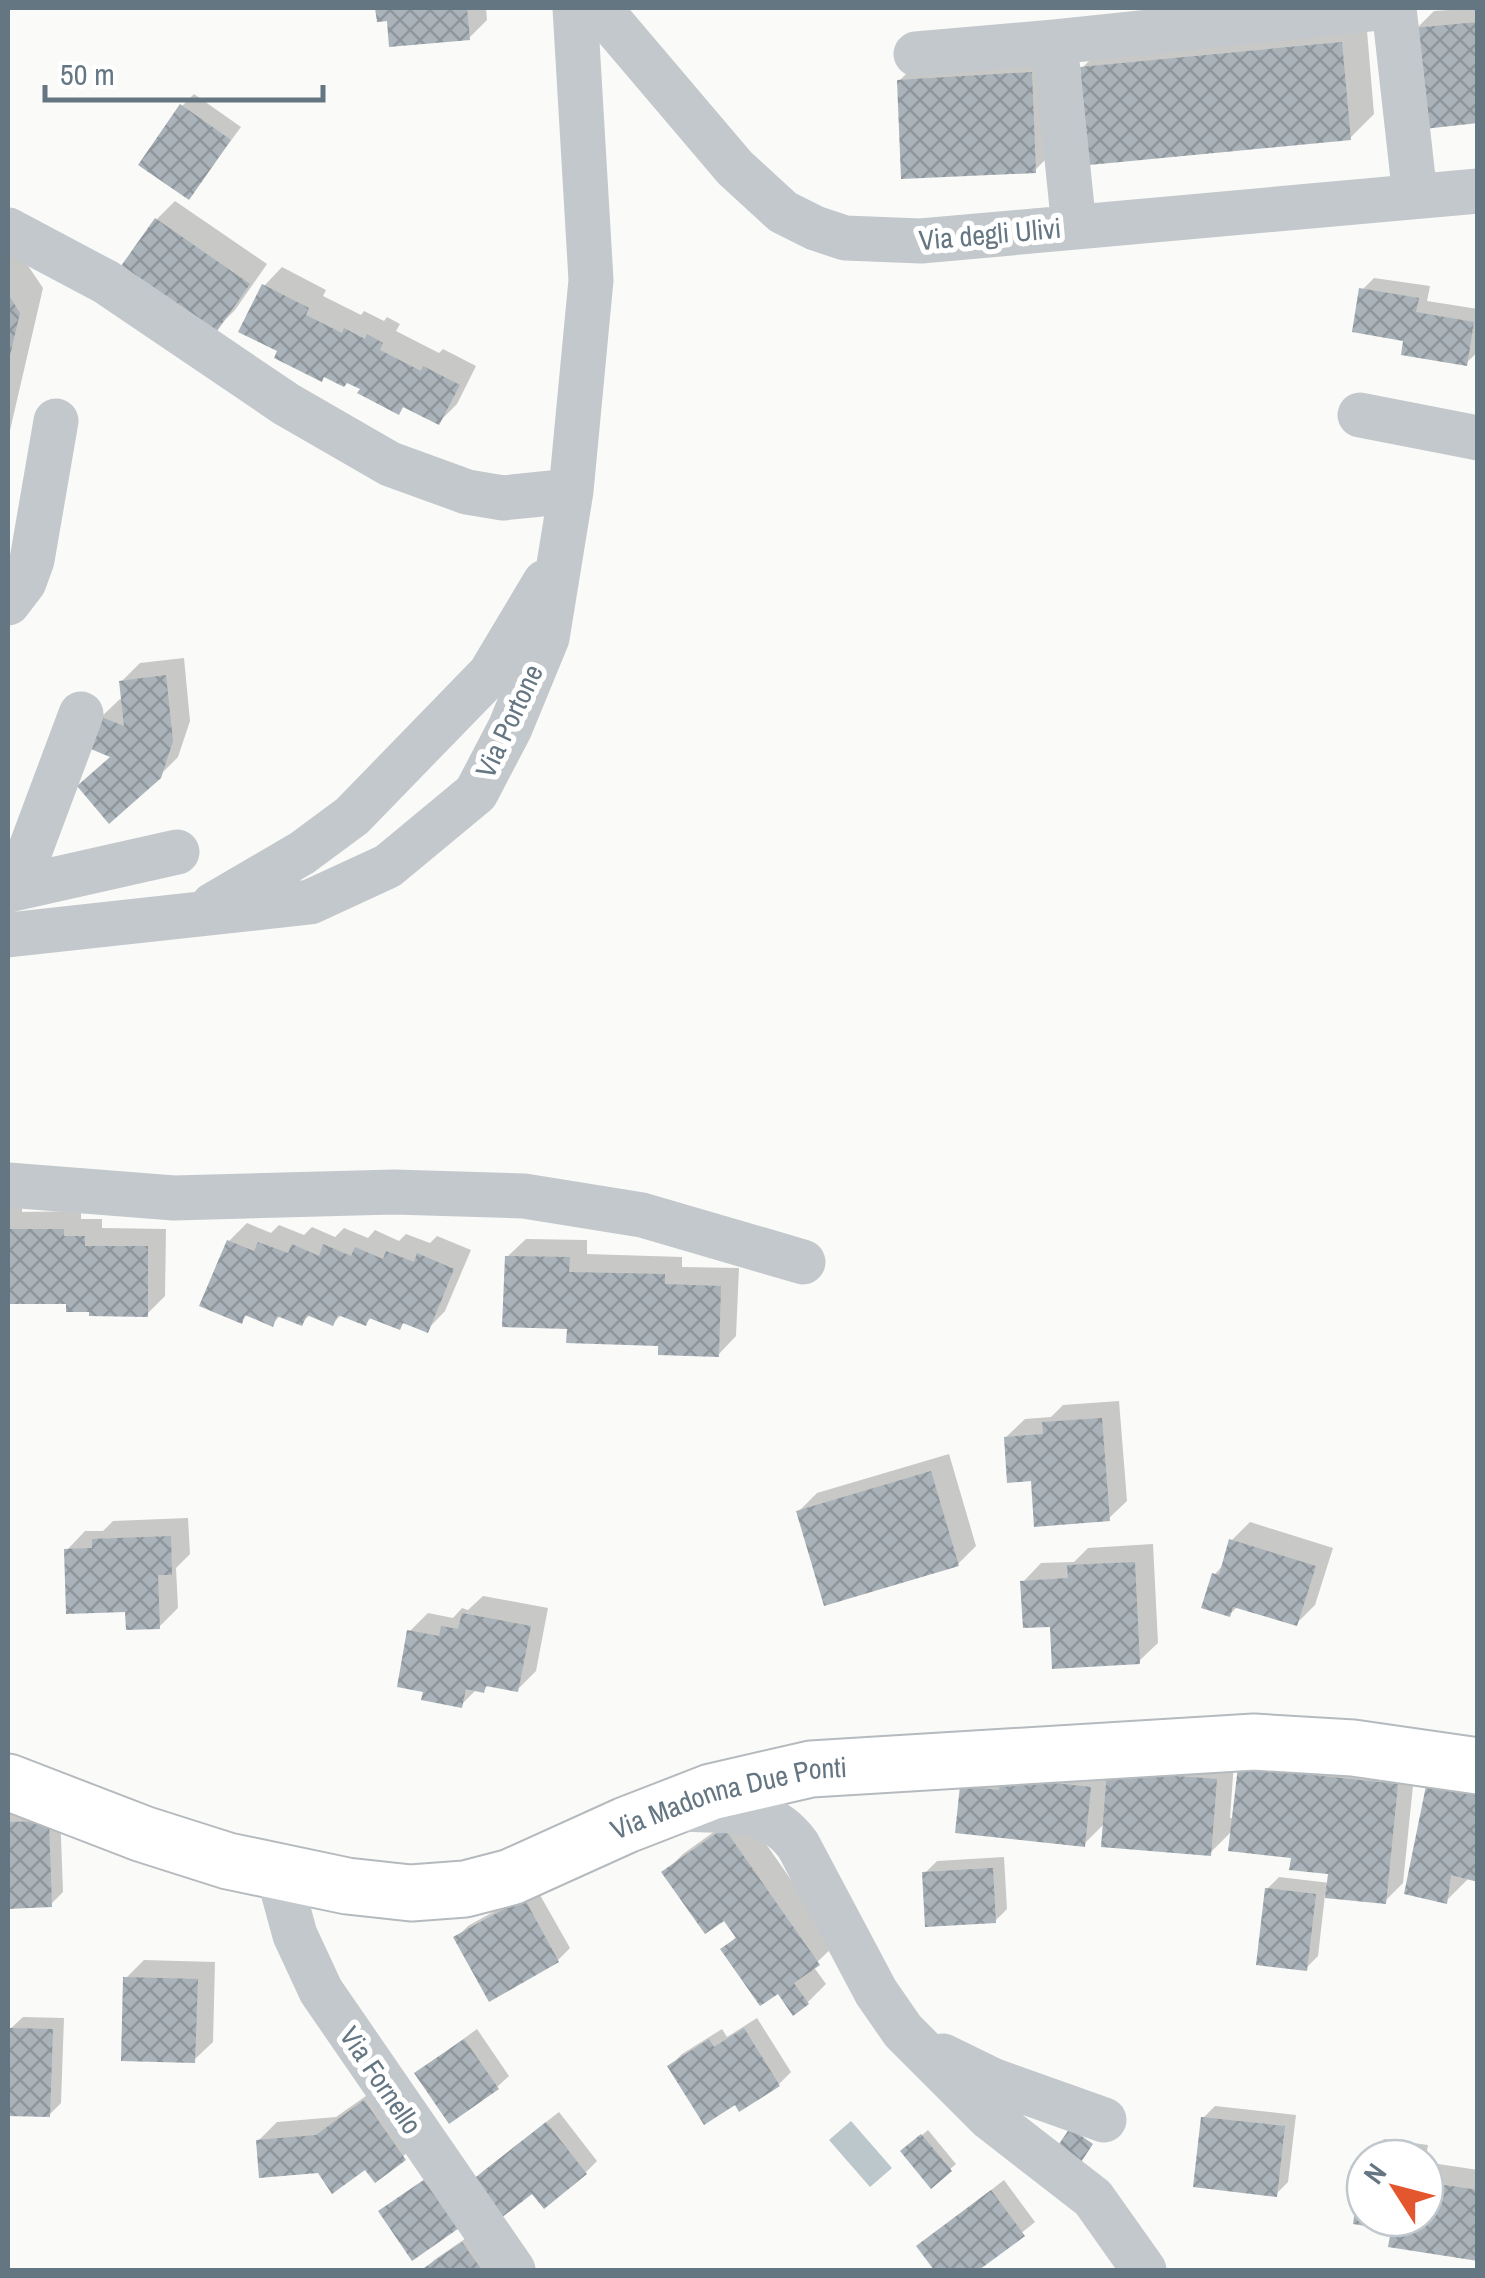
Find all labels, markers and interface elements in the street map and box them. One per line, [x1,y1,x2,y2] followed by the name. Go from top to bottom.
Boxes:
[45,40,322,102] scale bar
[60,54,115,94] text: 50 m
[917,209,1063,259] street label: Via degli Ulivi
[466,658,552,784] street label: Via Portone
[604,1748,848,1849] street label: Via Madonna Due Ponti
[331,2019,431,2141] street label: Via Fornello
[1345,2138,1445,2238] north arrow
[1355,2155,1395,2191] text: N

